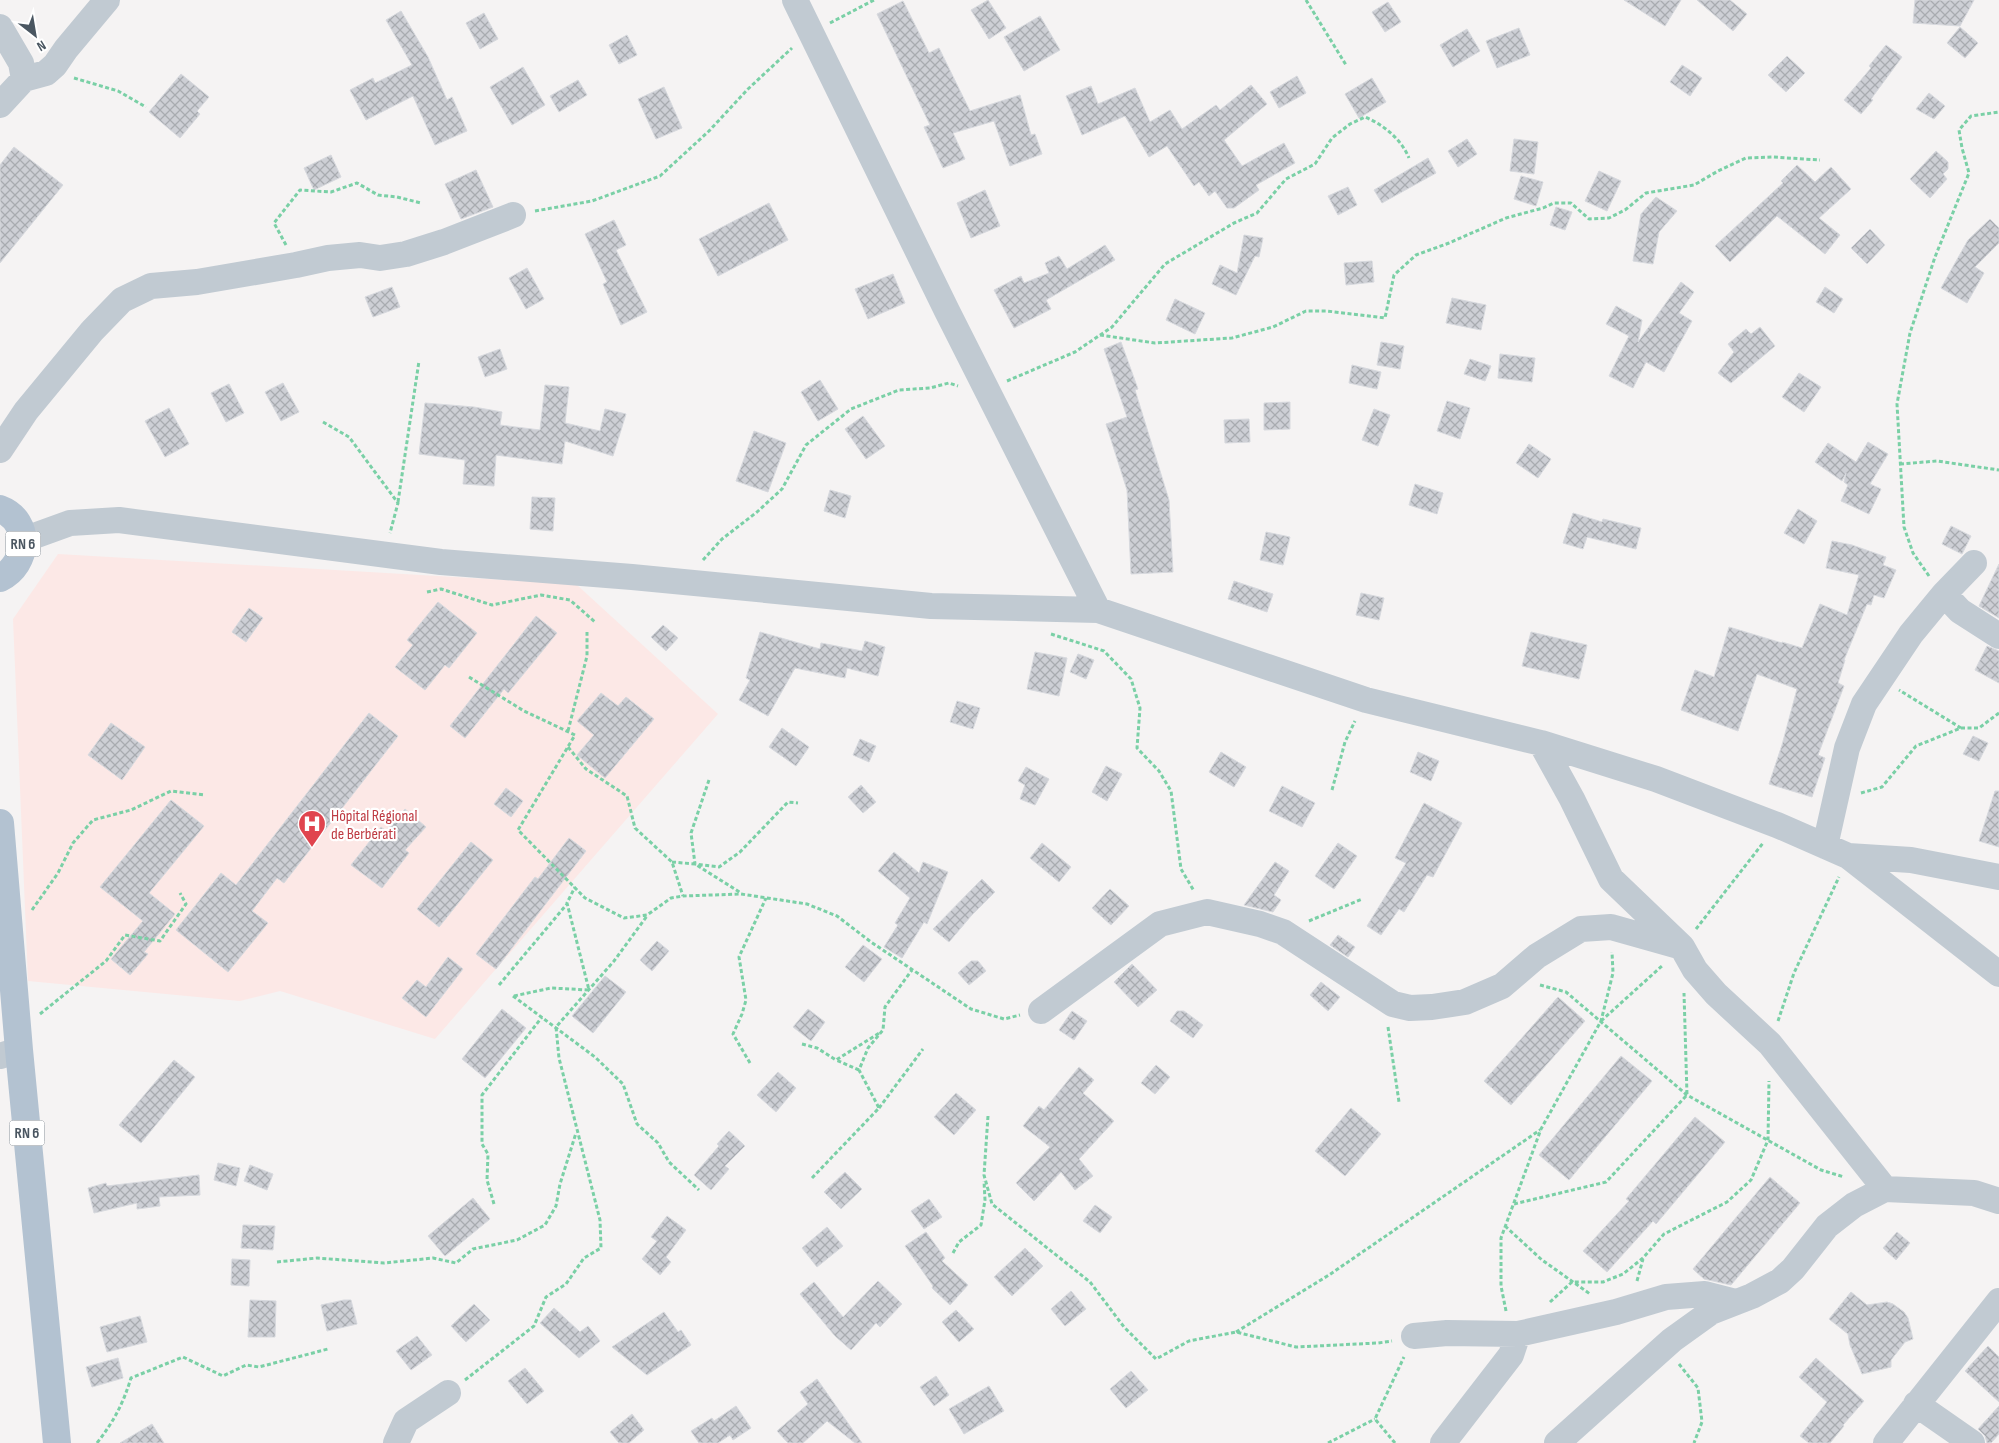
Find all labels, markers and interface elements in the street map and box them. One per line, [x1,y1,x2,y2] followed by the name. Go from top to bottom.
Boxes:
[10,10,60,60] north arrow
[34,37,49,55] text: N
[5,532,40,556] road number: RN 6
[331,807,417,844] place label: Hôpital Régional de Berbérati
[297,809,327,848] hospital icon: Hôpital Régional de Berbérati
[10,1120,44,1146] road number: RN 6

